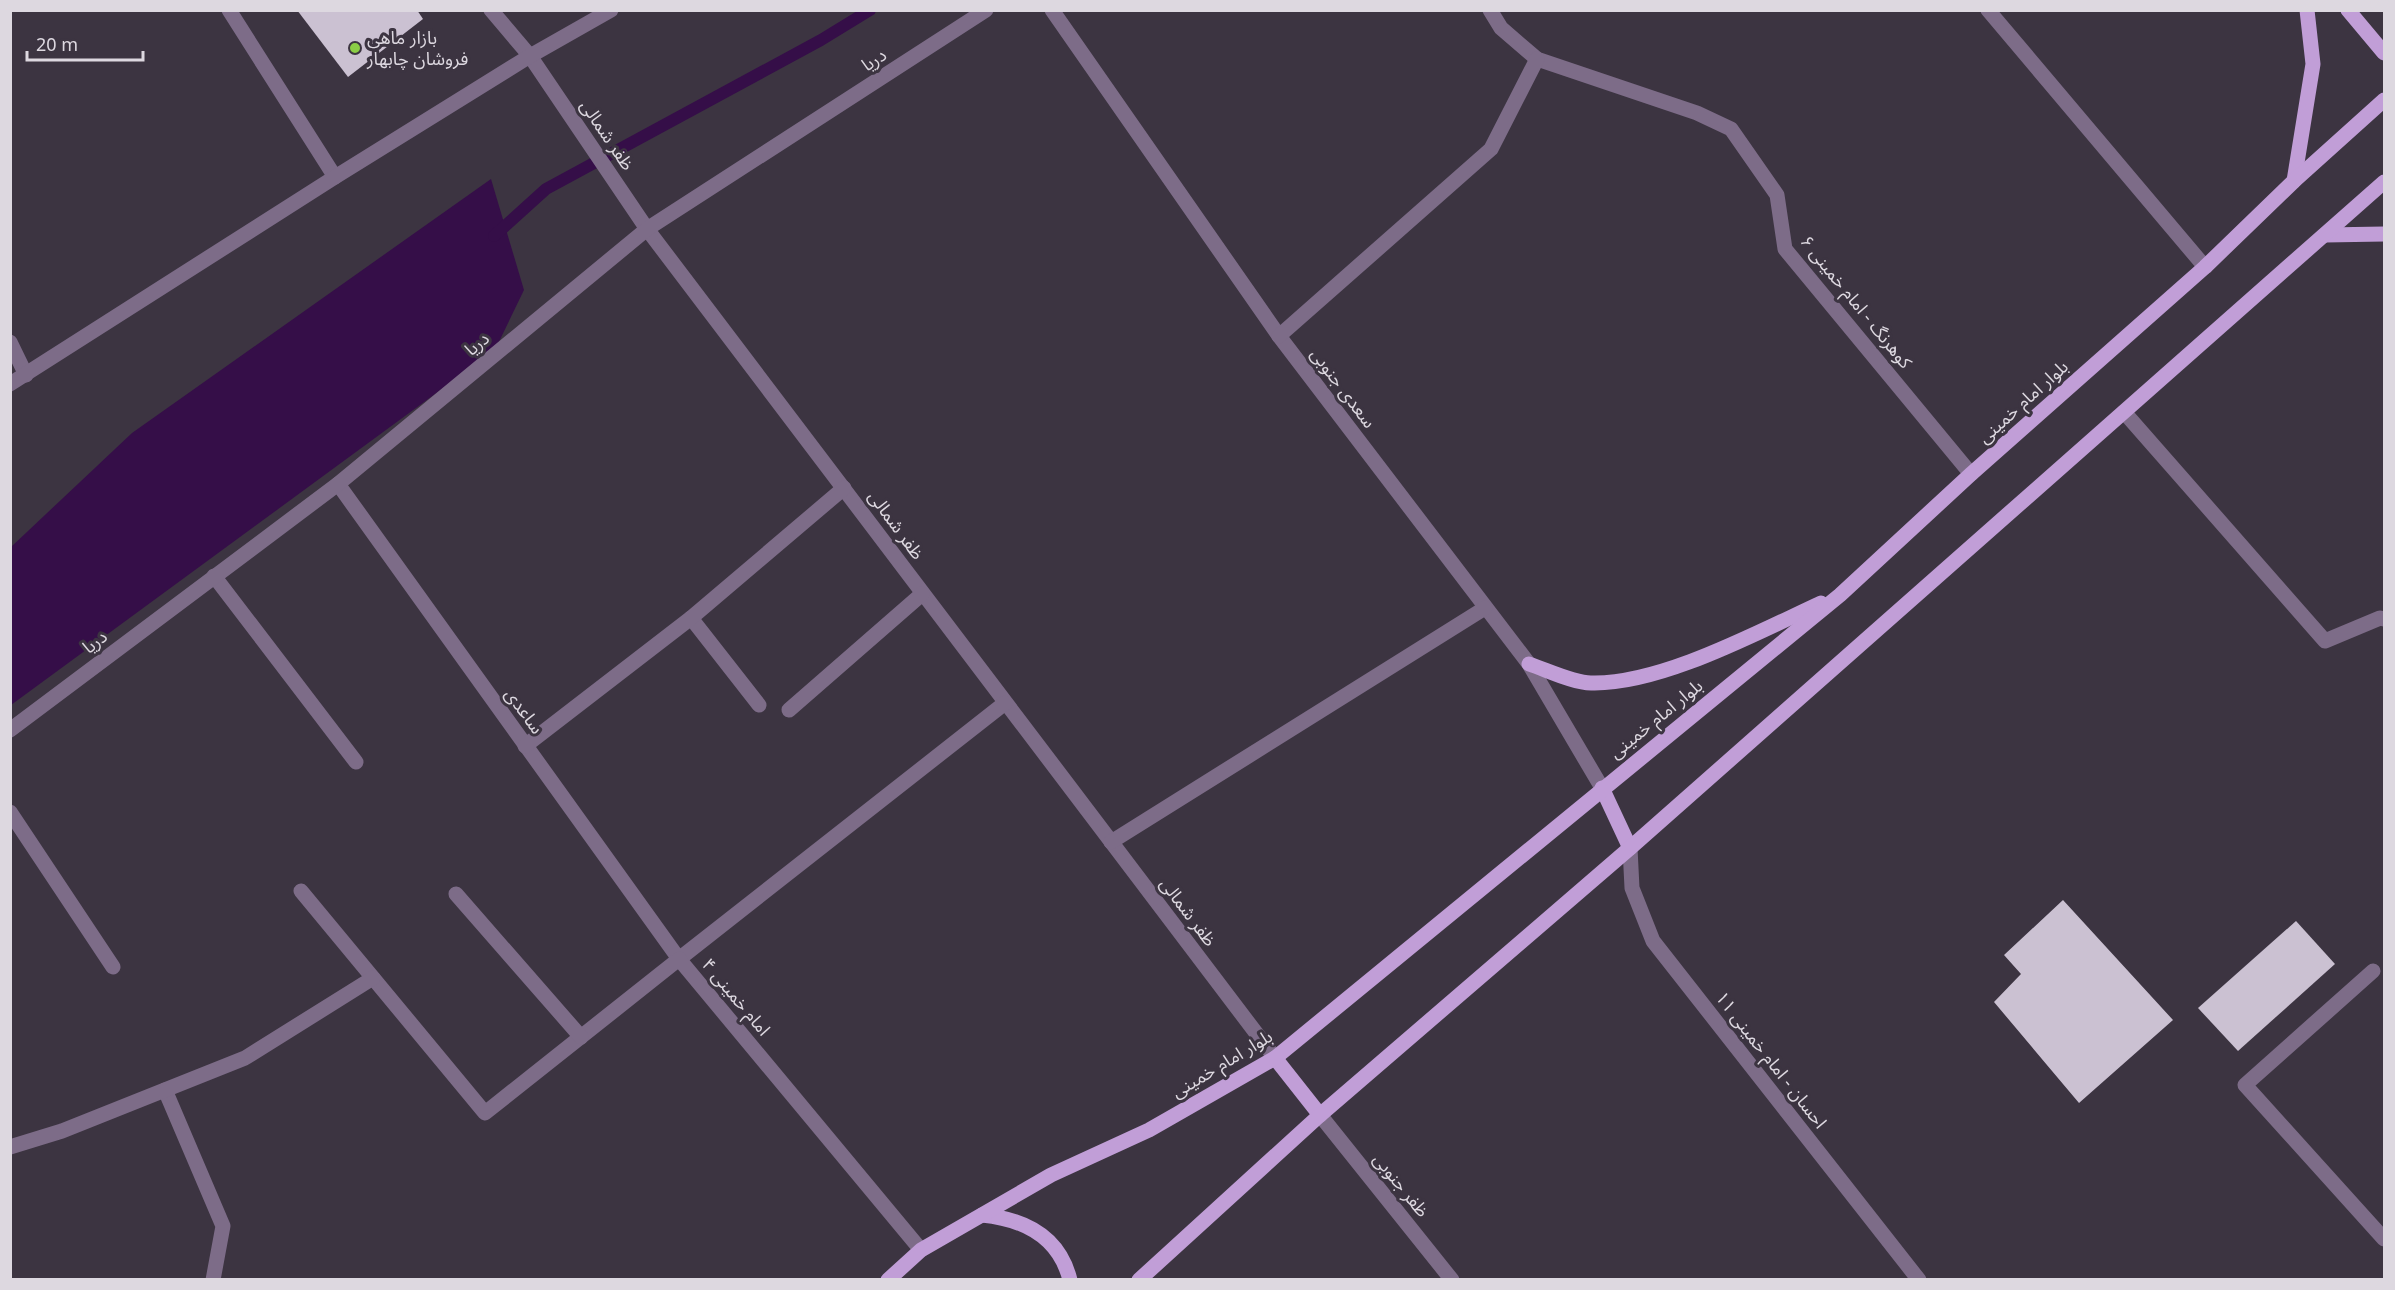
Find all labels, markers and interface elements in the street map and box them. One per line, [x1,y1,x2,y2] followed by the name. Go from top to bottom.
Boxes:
[366,19,468,78] place label: بازار ماهی فروشان چابهار
[27,24,142,62] scale bar
[36,26,78,64] text: 20 m
[853,37,895,83] street label: دریا
[348,41,362,55] marker: بازار ماهی فروشان چابهار
[569,91,645,179] street label: ظفر شمالی
[1789,226,1923,378] street label: کوهرنگ - امام خمینی ۶
[455,321,499,367] street label: دریا
[1299,339,1387,437] street label: سعدی جنوبی
[1968,350,2078,454] street label: بلوار امام خمینی
[857,481,935,569] street label: ظفر شمالی
[73,619,117,665] street label: دریا
[1600,668,1712,770] street label: بلوار امام خمینی
[493,679,555,743] street label: ساعدی
[1149,868,1227,956] street label: ظفر شمالی
[691,949,781,1045] street label: امام خمینی ۴
[1704,982,1838,1138] street label: احسان - امام خمینی ۱۱
[1163,1018,1281,1110] street label: بلوار امام خمینی
[1362,1143,1440,1227] street label: ظفر جنوبی

